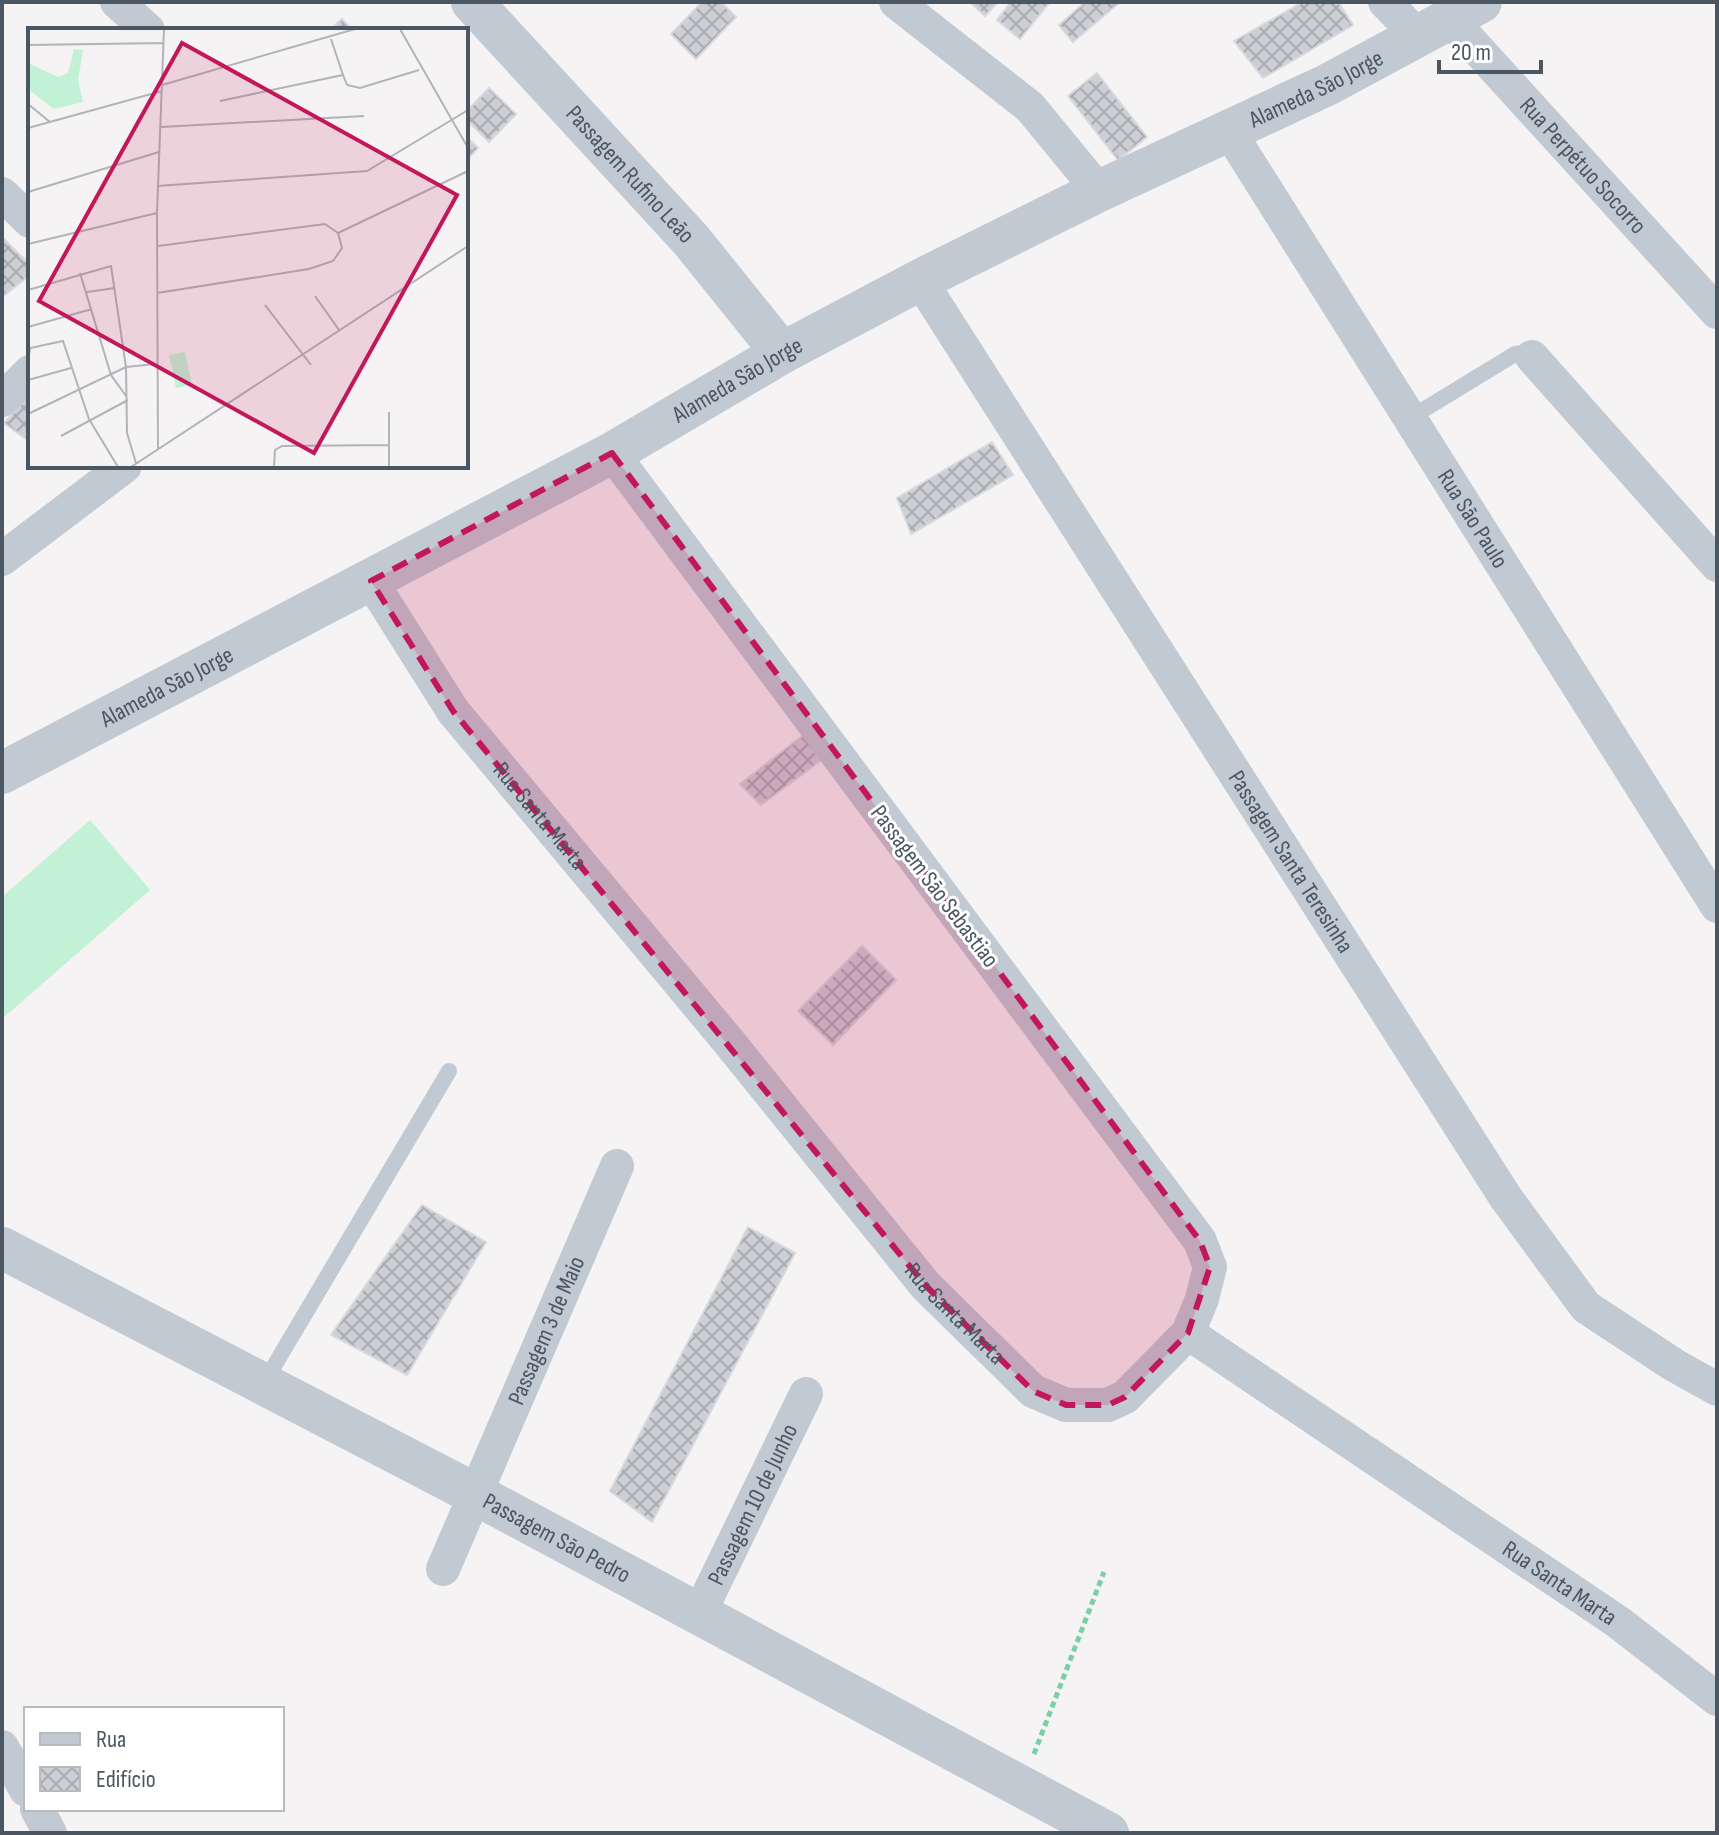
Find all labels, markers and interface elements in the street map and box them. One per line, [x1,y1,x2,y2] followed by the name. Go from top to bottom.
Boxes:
[1439,24,1541,74] scale bar
[28,28,468,468] inset map
[1451,38,1491,67] text: 20 m
[1243,43,1388,135] street label: Alameda São Jorge
[1513,91,1653,240] street label: Rua Perpétuo Socorro
[560,100,701,249] street label: Passagem Rufino Leão
[666,331,808,430] street label: Alameda São Jorge
[1431,464,1514,574] street label: Rua São Paulo
[95,640,238,734] street label: Alameda São Jorge
[487,756,593,876] street label: Rua Santa Marta
[1222,765,1360,959] street label: Passagem Santa Teresinha
[864,800,1005,973] street label: Passagem São Sebastiao
[502,1252,591,1409] street label: Passagem 3 de Maio
[898,1257,1011,1371] street label: Rua Santa Marta
[701,1419,804,1590] street label: Passagem 10 de Junho
[478,1487,635,1590] street label: Passagem São Pedro
[1497,1535,1622,1632] street label: Rua Santa Marta
[24,1707,284,1811] legend
[96,1725,126,1754] text: Rua
[96,1765,156,1794] text: Edifício

